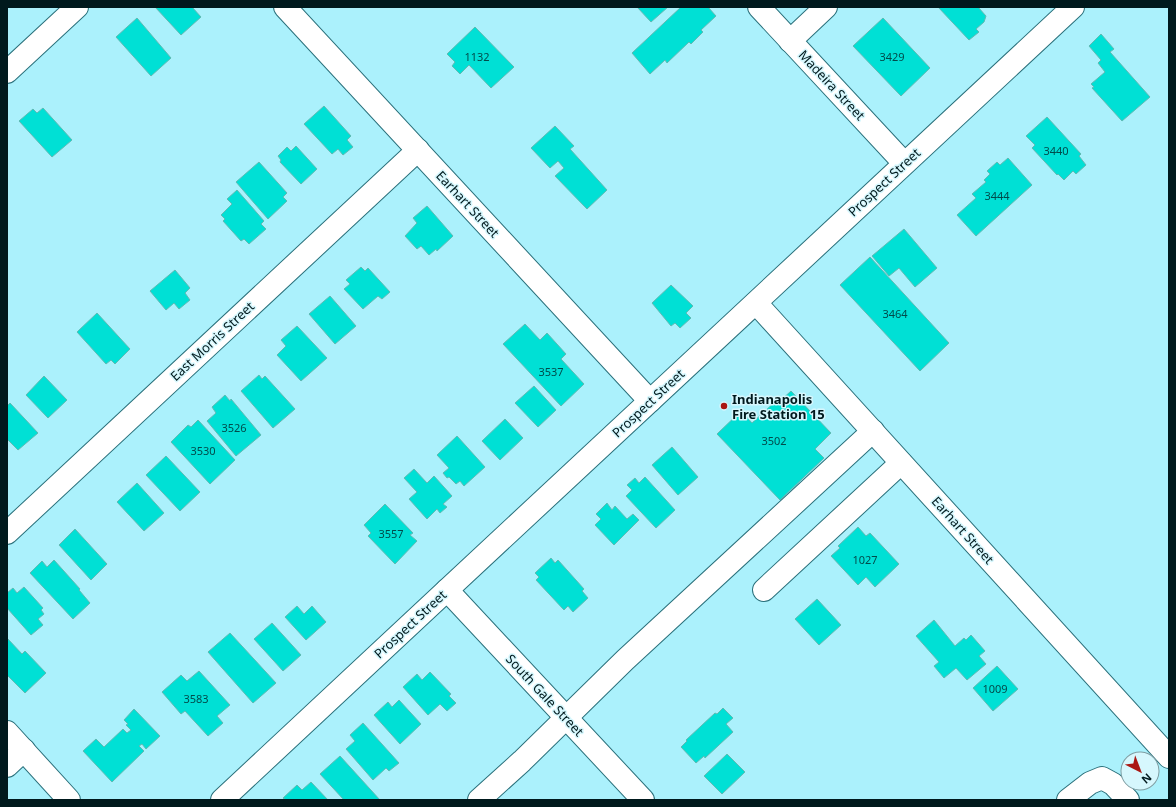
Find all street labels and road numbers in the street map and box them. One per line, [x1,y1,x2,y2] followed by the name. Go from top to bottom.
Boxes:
[795,46,869,124] street label: Madeira Street
[844,143,924,220] street label: Prospect Street
[432,167,504,241] street label: Earhart Street
[166,297,258,385] street label: East Morris Street
[608,364,688,441] street label: Prospect Street
[928,492,998,568] street label: Earhart Street
[370,585,450,662] street label: Prospect Street
[502,650,588,740] street label: South Gale Street

